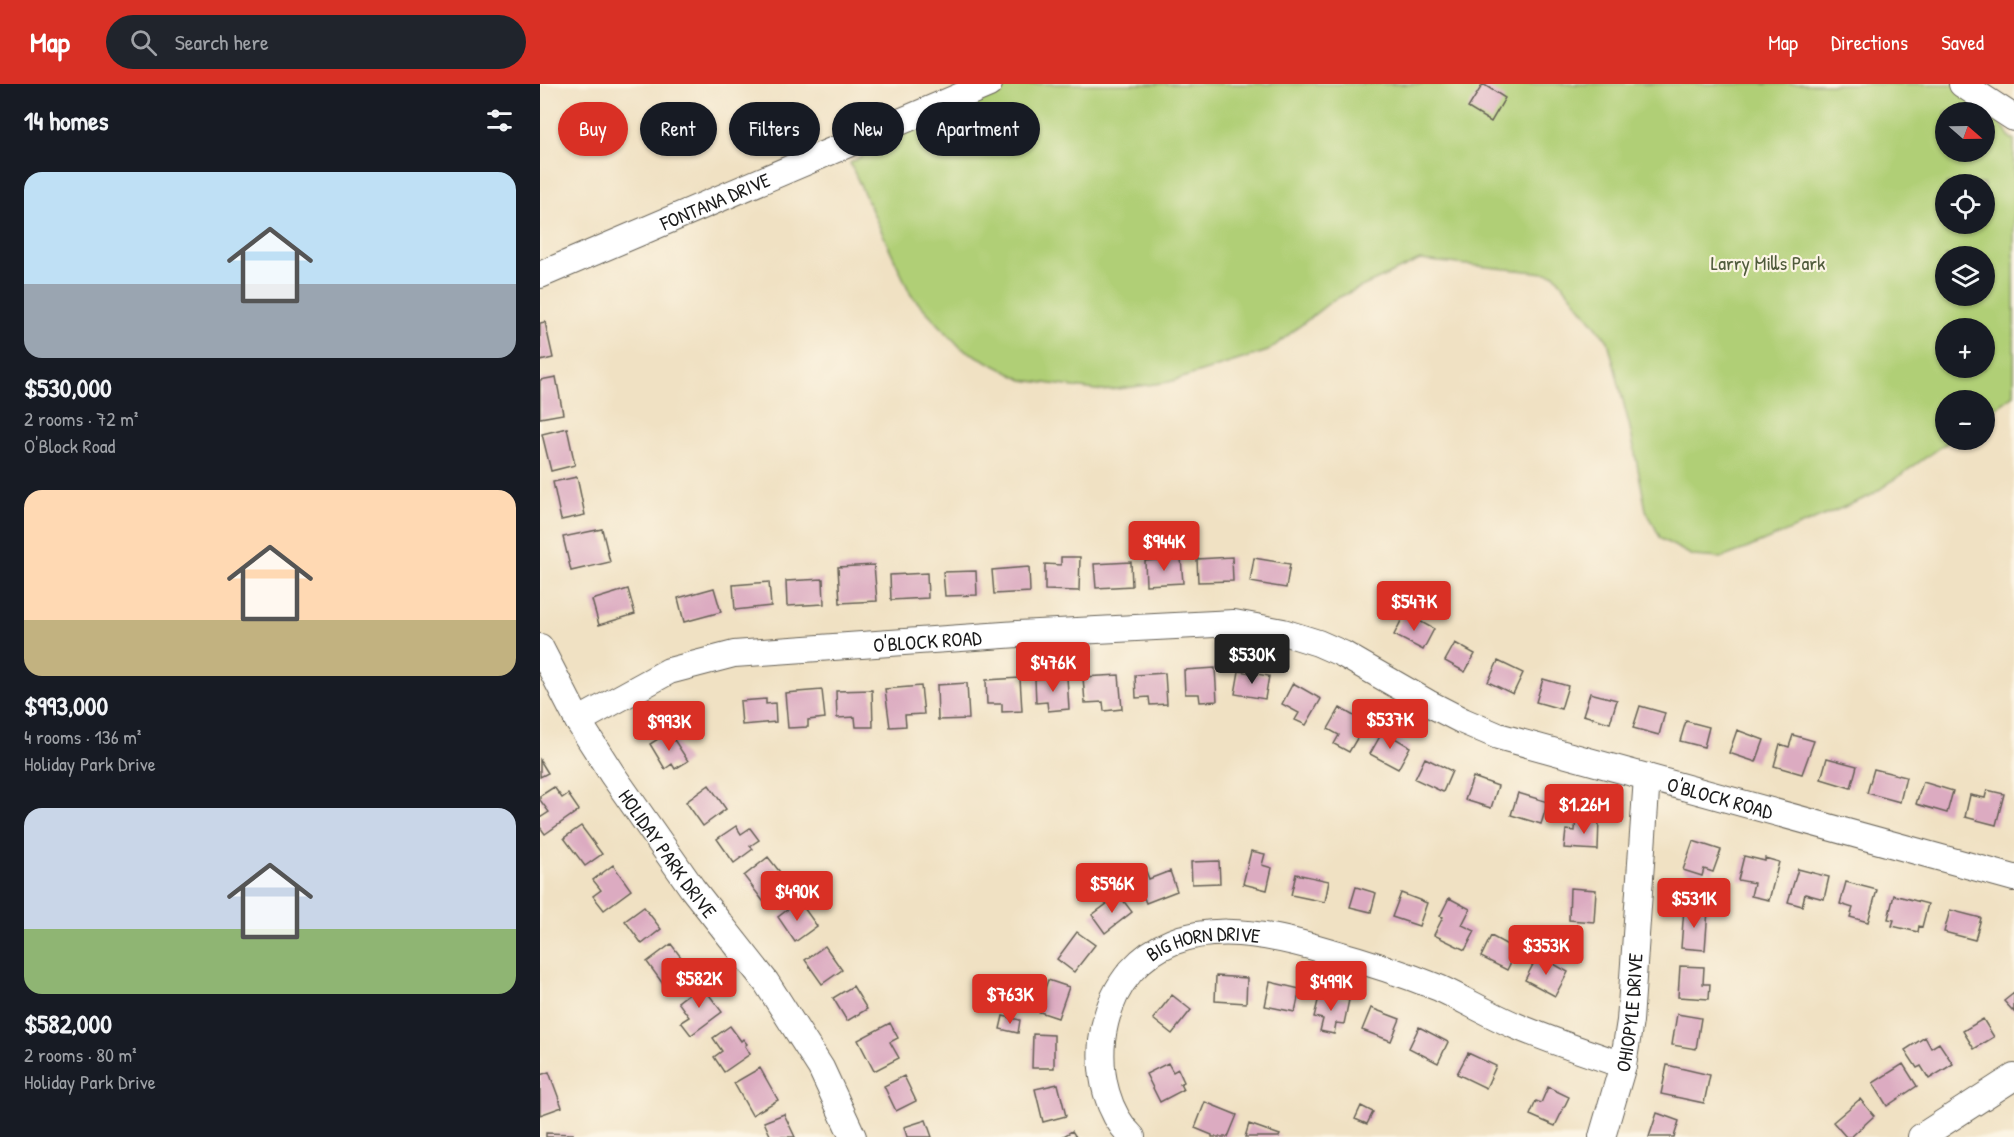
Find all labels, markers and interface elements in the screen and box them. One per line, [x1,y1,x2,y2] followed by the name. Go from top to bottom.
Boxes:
[106,15,526,69] search box
[30,23,70,61] text: Map
[127,26,160,59] icon: search
[175,27,269,57] text: Search here
[1768,28,1798,57] text: Map
[1831,28,1908,57] text: Directions
[1941,28,1984,57] text: Saved
[558,102,628,156] chip: Buy
[640,102,717,156] chip: Rent
[729,102,820,156] chip: Filters
[832,102,904,156] chip: New
[916,102,1040,156] chip: Apartment
[1935,102,1995,162] north arrow
[1935,102,1995,450] map controls
[24,103,109,138] text: 14 homes
[483,104,516,137] icon: filters
[655,165,774,236] street label: FONTANA DRIVE
[1935,174,1995,234] button: locate
[216,211,324,319] icon: home
[1935,246,1995,306] button: layers
[1711,249,1825,276] park label: Larry Mills Park
[1935,318,1995,378] button: +
[24,370,112,405] text: $530,000
[1935,390,1995,450] button: −
[24,405,138,432] text: 2 rooms · 72 m²
[24,432,115,459] text: O'Block Road
[1122,521,1206,572] pin: $944K
[1143,527,1185,554] text: $944K
[216,529,324,637] icon: home
[1372,581,1456,632] pin: $547K
[1391,587,1437,614] text: $547K
[872,623,983,658] street label: O'BLOCK ROAD
[1210,634,1294,685] pin: $530K
[1229,640,1275,667] text: $530K
[1011,642,1095,693] pin: $476K
[1030,648,1076,675] text: $476K
[24,688,108,723] text: $993,000
[1348,699,1432,750] pin: $537K
[627,701,711,752] pin: $993K
[1366,705,1414,732] text: $537K
[647,707,691,734] text: $993K
[24,723,141,750] text: 4 rooms · 136 m²
[24,750,156,777] text: Holiday Park Drive
[1664,770,1777,825] street label: O'BLOCK ROAD
[613,783,724,923] street label: HOLIDAY PARK DRIVE
[1535,784,1633,835] pin: $1.26M
[1559,790,1609,817] text: $1.26M
[216,847,324,955] icon: home
[1070,863,1154,914] pin: $596K
[1090,869,1134,896] text: $596K
[755,871,839,922] pin: $490K
[775,877,819,904] text: $490K
[1652,878,1736,929] pin: $531K
[1671,884,1717,911] text: $531K
[1140,919,1262,967] street label: BIG HORN DRIVE
[1504,925,1588,976] pin: $353K
[1523,931,1569,958] text: $353K
[1608,952,1648,1075] street label: OHIOPYLE DRIVE
[657,958,741,1009] pin: $582K
[1289,961,1373,1012] pin: $499K
[675,964,723,991] text: $582K
[1310,967,1352,994] text: $499K
[968,974,1052,1025] pin: $763K
[986,980,1034,1007] text: $763K
[24,1006,112,1041] text: $582,000
[24,1041,137,1068] text: 2 rooms · 80 m²
[24,1068,156,1095] text: Holiday Park Drive

